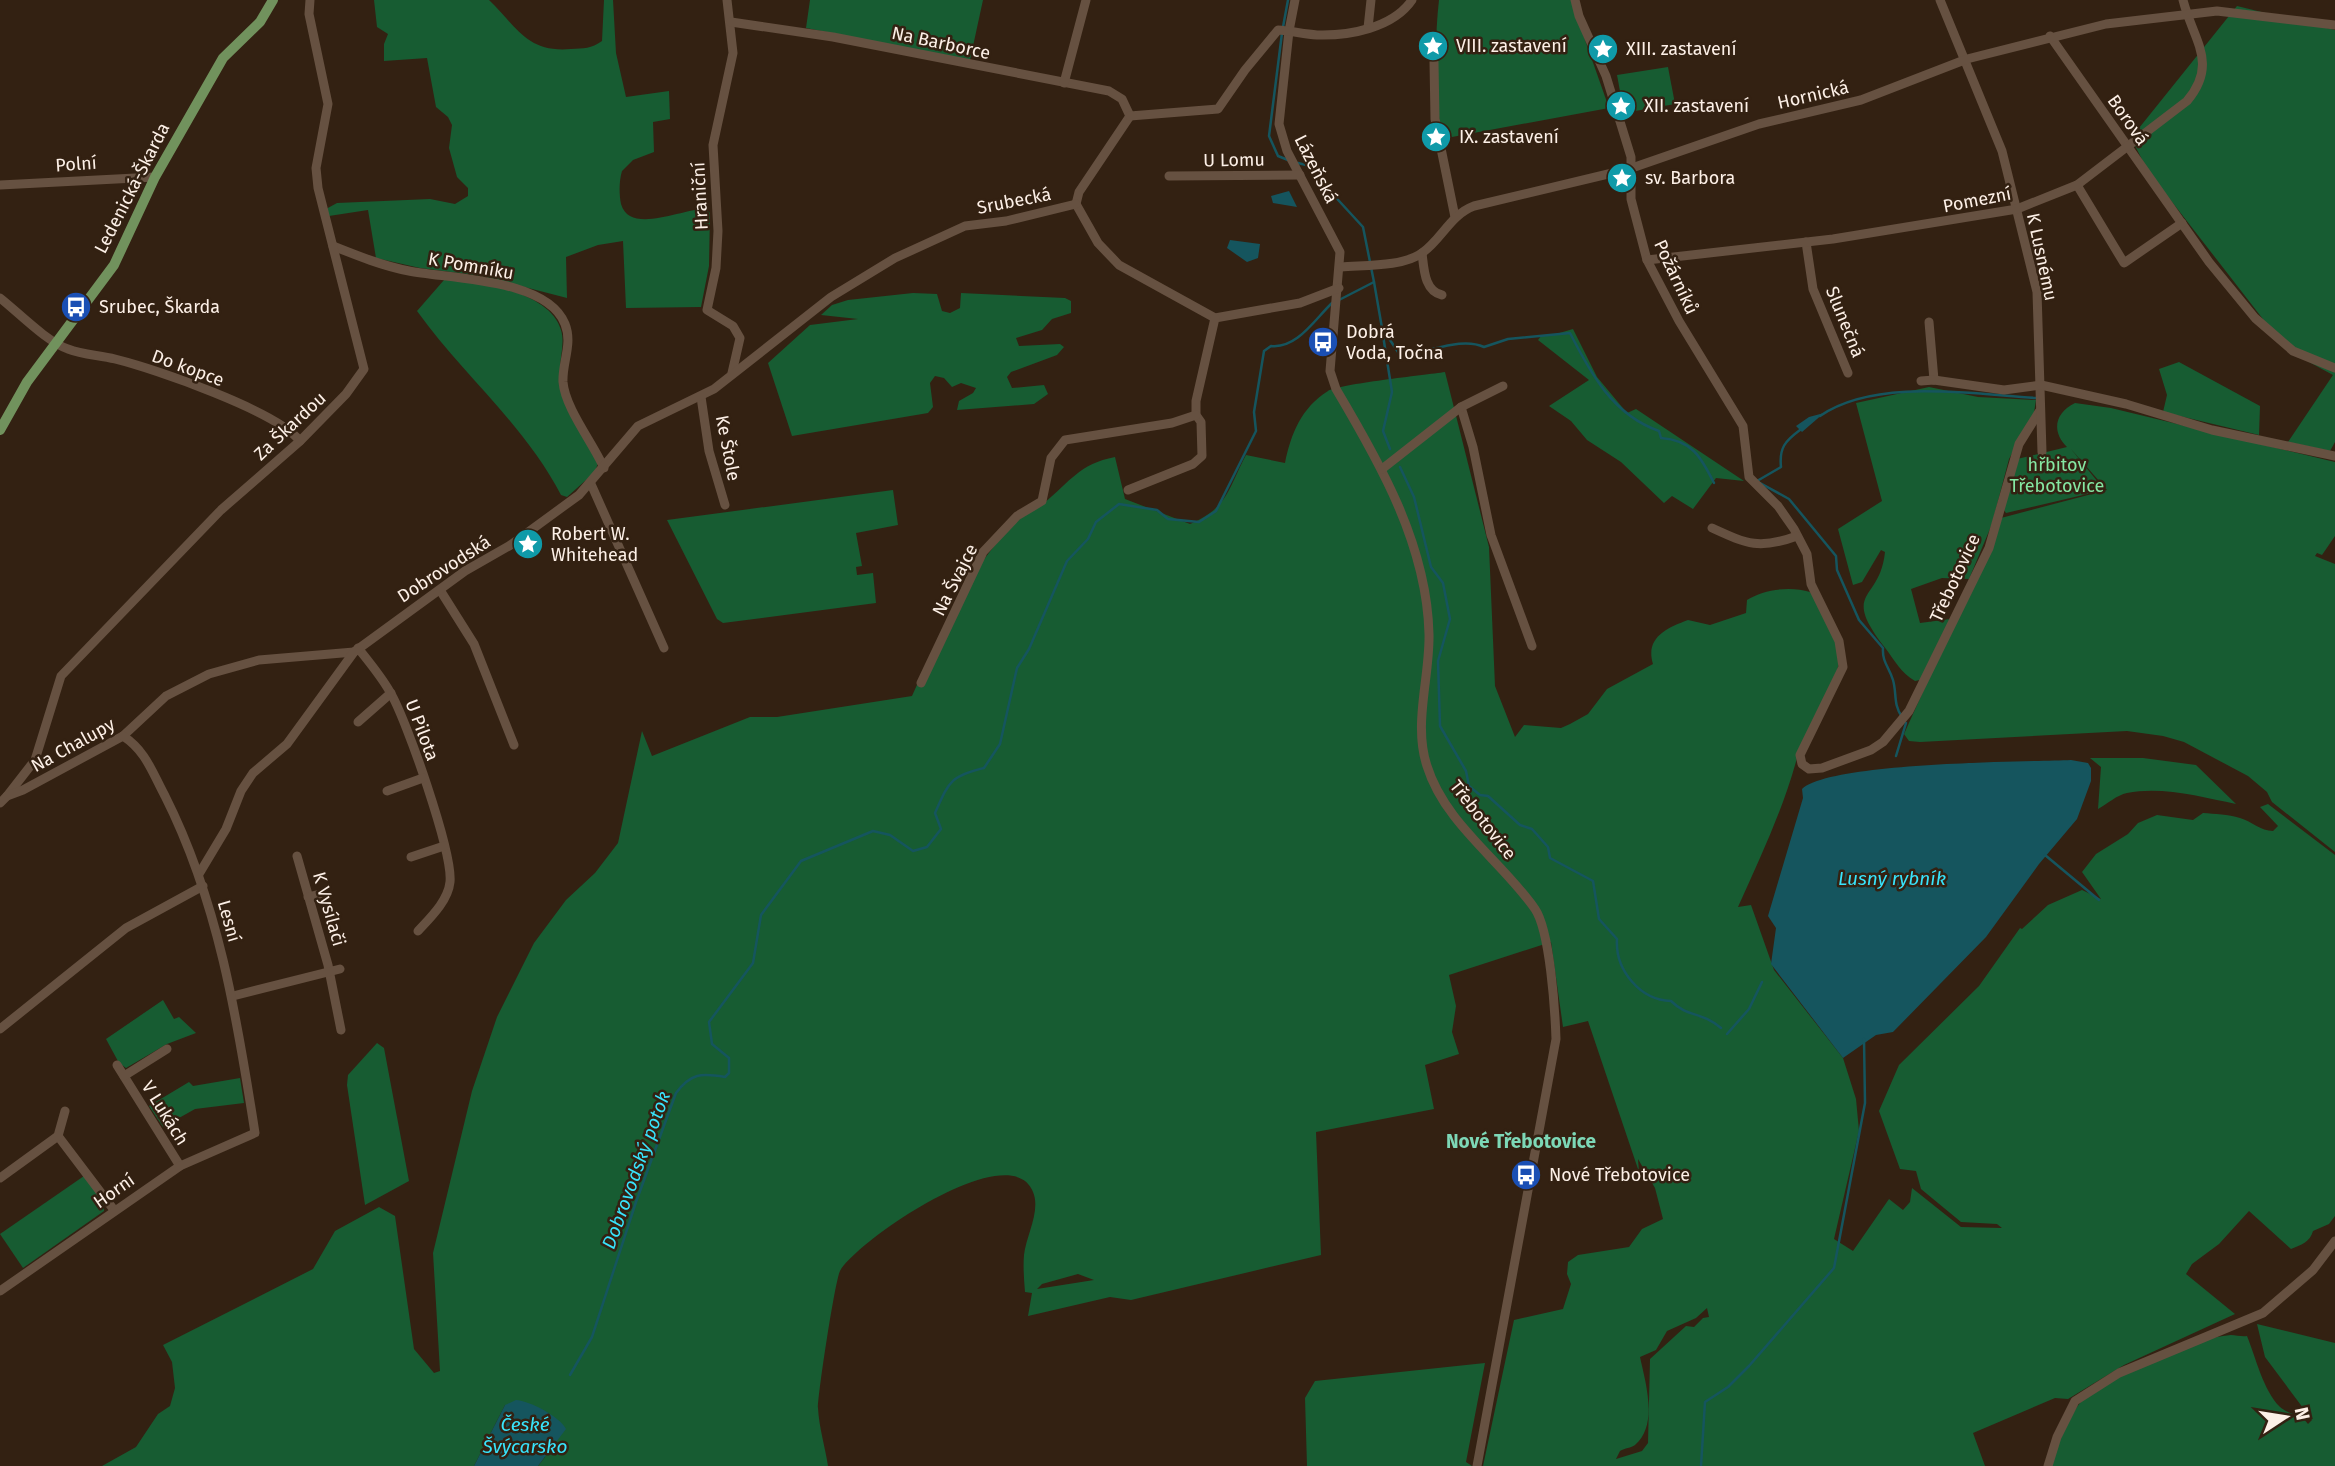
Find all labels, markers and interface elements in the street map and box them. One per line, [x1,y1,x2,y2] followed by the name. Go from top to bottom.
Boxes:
[890,22,992,64] street label: Na Barborce
[1416,29,1450,63] place icon: VIII. zastavení
[1586,32,1620,66] place icon: XIII. zastavení
[1456,35,1567,57] place label: VIII. zastavení
[1626,38,1736,60] place label: XIII. zastavení
[1775,76,1851,114] street label: Hornická
[1604,89,1638,123] place icon: XII. zastavení
[2103,90,2153,150] street label: Borová
[1644,95,1749,117] place label: XII. zastavení
[90,119,174,257] street label: Ledenická-Škarda
[1419,120,1453,154] place icon: IX. zastavení
[1459,126,1559,148] place label: IX. zastavení
[1289,131,1343,207] street label: Lázeňská
[1203,148,1265,172] street label: U Lomu
[55,152,97,176] street label: Polní
[687,161,713,231] street label: Hraniční
[1605,161,1639,195] place icon: sv. Barbora
[1645,167,1735,189] place label: sv. Barbora
[975,183,1053,219] street label: Srubecká
[1941,183,2013,217] street label: Pomezní
[2022,211,2062,303] street label: K Lusnému
[1649,236,1703,318] street label: Požárníků
[426,248,516,284] street label: K Pomníku
[1821,283,1869,361] street label: Slunečná
[59,290,93,324] bus stop icon: Srubec, Škarda
[99,296,220,318] place label: Srubec, Škarda
[1346,321,1444,364] place label: Dobrá Voda, Točna
[1306,325,1340,359] bus stop icon: Dobrá Voda, Točna
[149,345,227,391] street label: Do kopce
[249,387,331,465] street label: Za Škardou
[711,413,745,483] street label: Ke Štole
[2010,454,2104,497] park label: hřbitov Třebotovice
[551,523,638,566] place label: Robert W. Whitehead
[511,527,545,561] place icon: Robert W. Whitehead
[1925,530,1985,626] street label: Třebotovice
[393,531,495,607] street label: Dobrovodská
[928,540,982,620] street label: Na Švajce
[400,696,444,764] street label: U Pilota
[27,713,119,777] street label: Na Chalupy
[1445,776,1521,864] street label: Třebotovice
[1838,867,1946,890] water label: Lusný rybník
[308,869,350,949] street label: K Vysílači
[213,898,245,944] street label: Lesní
[137,1077,193,1149] street label: V Lukách
[597,1088,675,1252] water label: Dobrovodský potok
[1446,1130,1596,1153] district label: Nové Třebotovice
[1509,1158,1543,1192] bus stop icon: Nové Třebotovice
[1549,1164,1690,1186] place label: Nové Třebotovice
[89,1169,139,1213] street label: Horní
[2251,1382,2321,1452] north arrow
[2290,1405,2315,1422] text: N
[482,1413,567,1458] water label: České Švýcarsko

